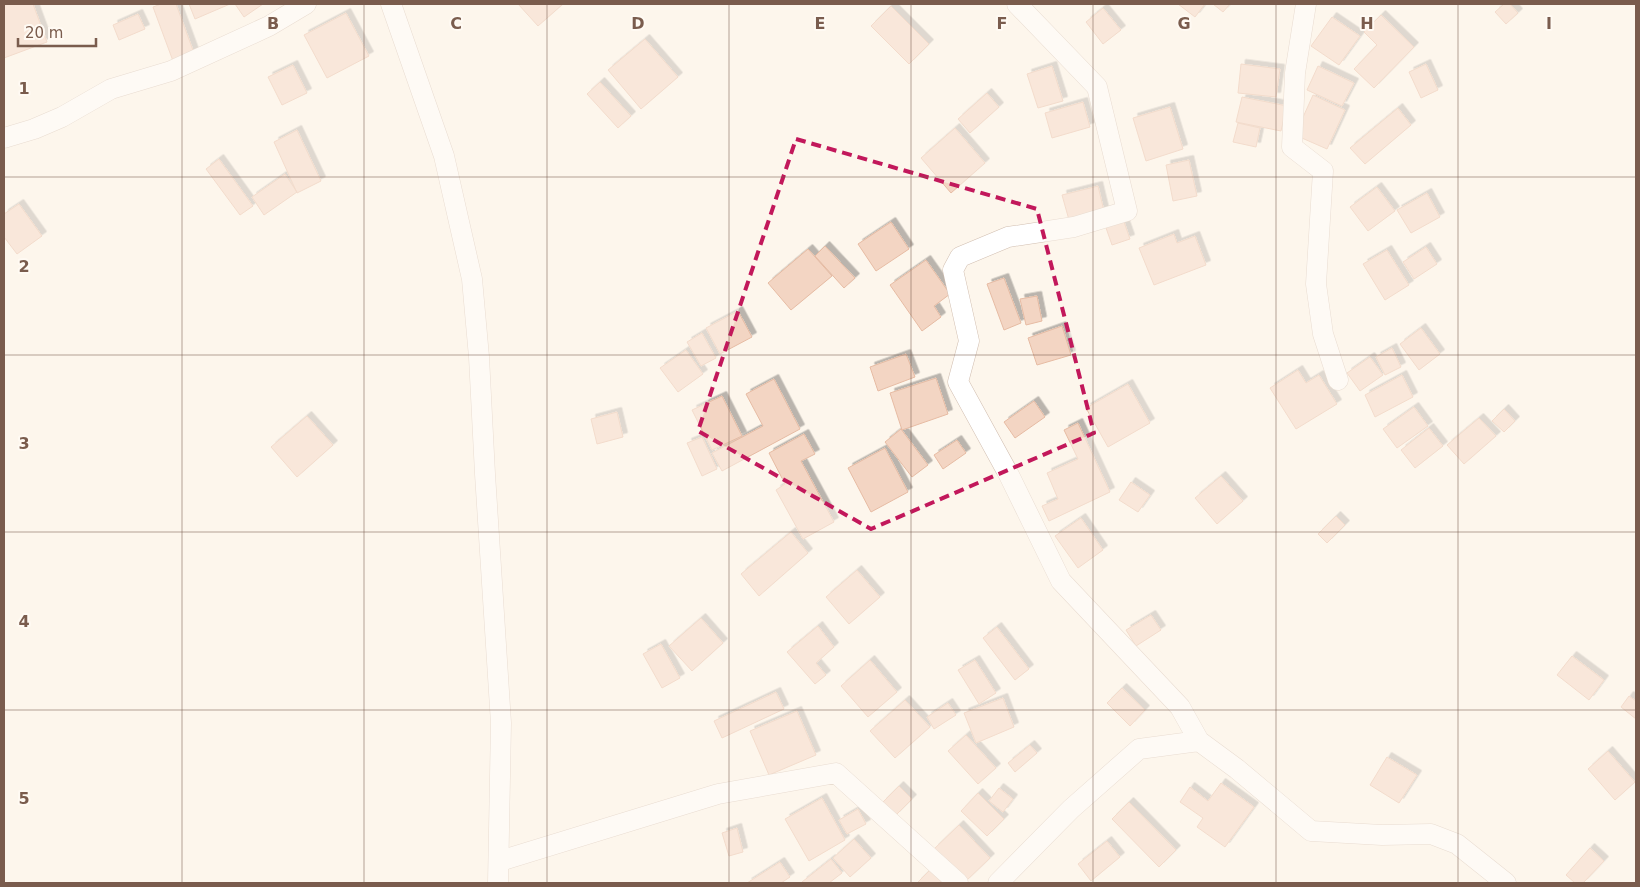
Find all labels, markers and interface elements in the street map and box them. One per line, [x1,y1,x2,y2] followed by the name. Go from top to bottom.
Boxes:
[267,14,279,33] text: B
[450,14,462,33] text: C
[631,14,645,33] text: D
[815,14,825,33] text: E
[997,14,1007,33] text: F
[1177,14,1191,33] text: G
[1360,14,1374,33] text: H
[1546,14,1552,33] text: I
[18,15,95,47] scale bar
[25,24,63,42] text: 20 m
[18,79,30,98] text: 1
[18,257,30,276] text: 2
[18,434,30,453] text: 3
[18,612,30,631] text: 4
[18,789,30,808] text: 5

